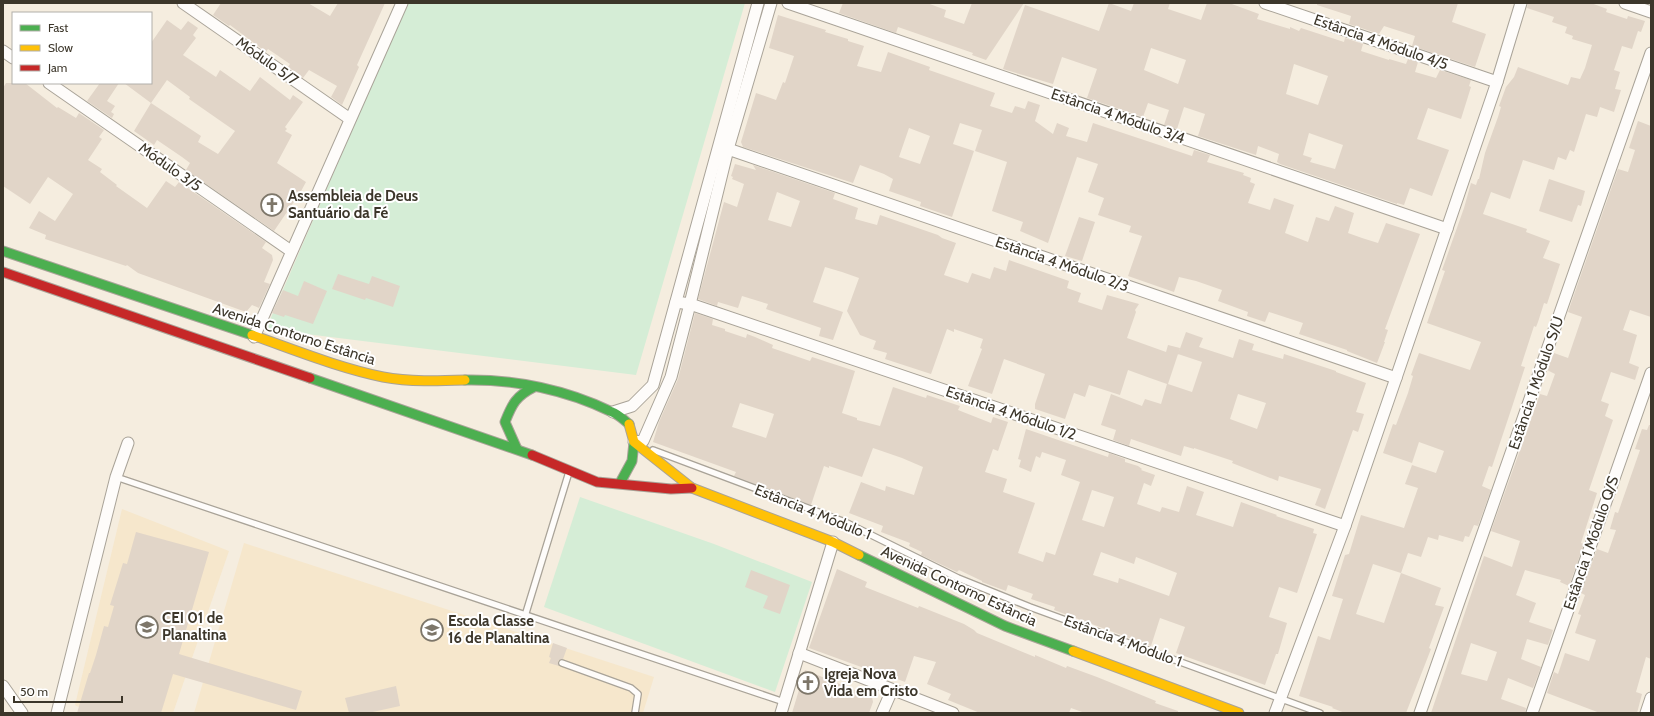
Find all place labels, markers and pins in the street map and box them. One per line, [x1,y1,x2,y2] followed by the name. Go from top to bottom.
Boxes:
[288,187,418,222] place label: Assembleia de Deus Santuário da Fé
[259,192,285,218] church icon: Assembleia de Deus Santuário da Fé
[162,609,227,644] place label: CEI 01 de Planaltina
[448,612,550,647] place label: Escola Classe 16 de Planaltina
[134,614,160,640] school or university icon: CEI 01 de Planaltina
[419,617,445,643] school or university icon: Escola Classe 16 de Planaltina
[824,665,919,700] place label: Igreja Nova Vida em Cristo
[795,670,821,696] church icon: Igreja Nova Vida em Cristo

